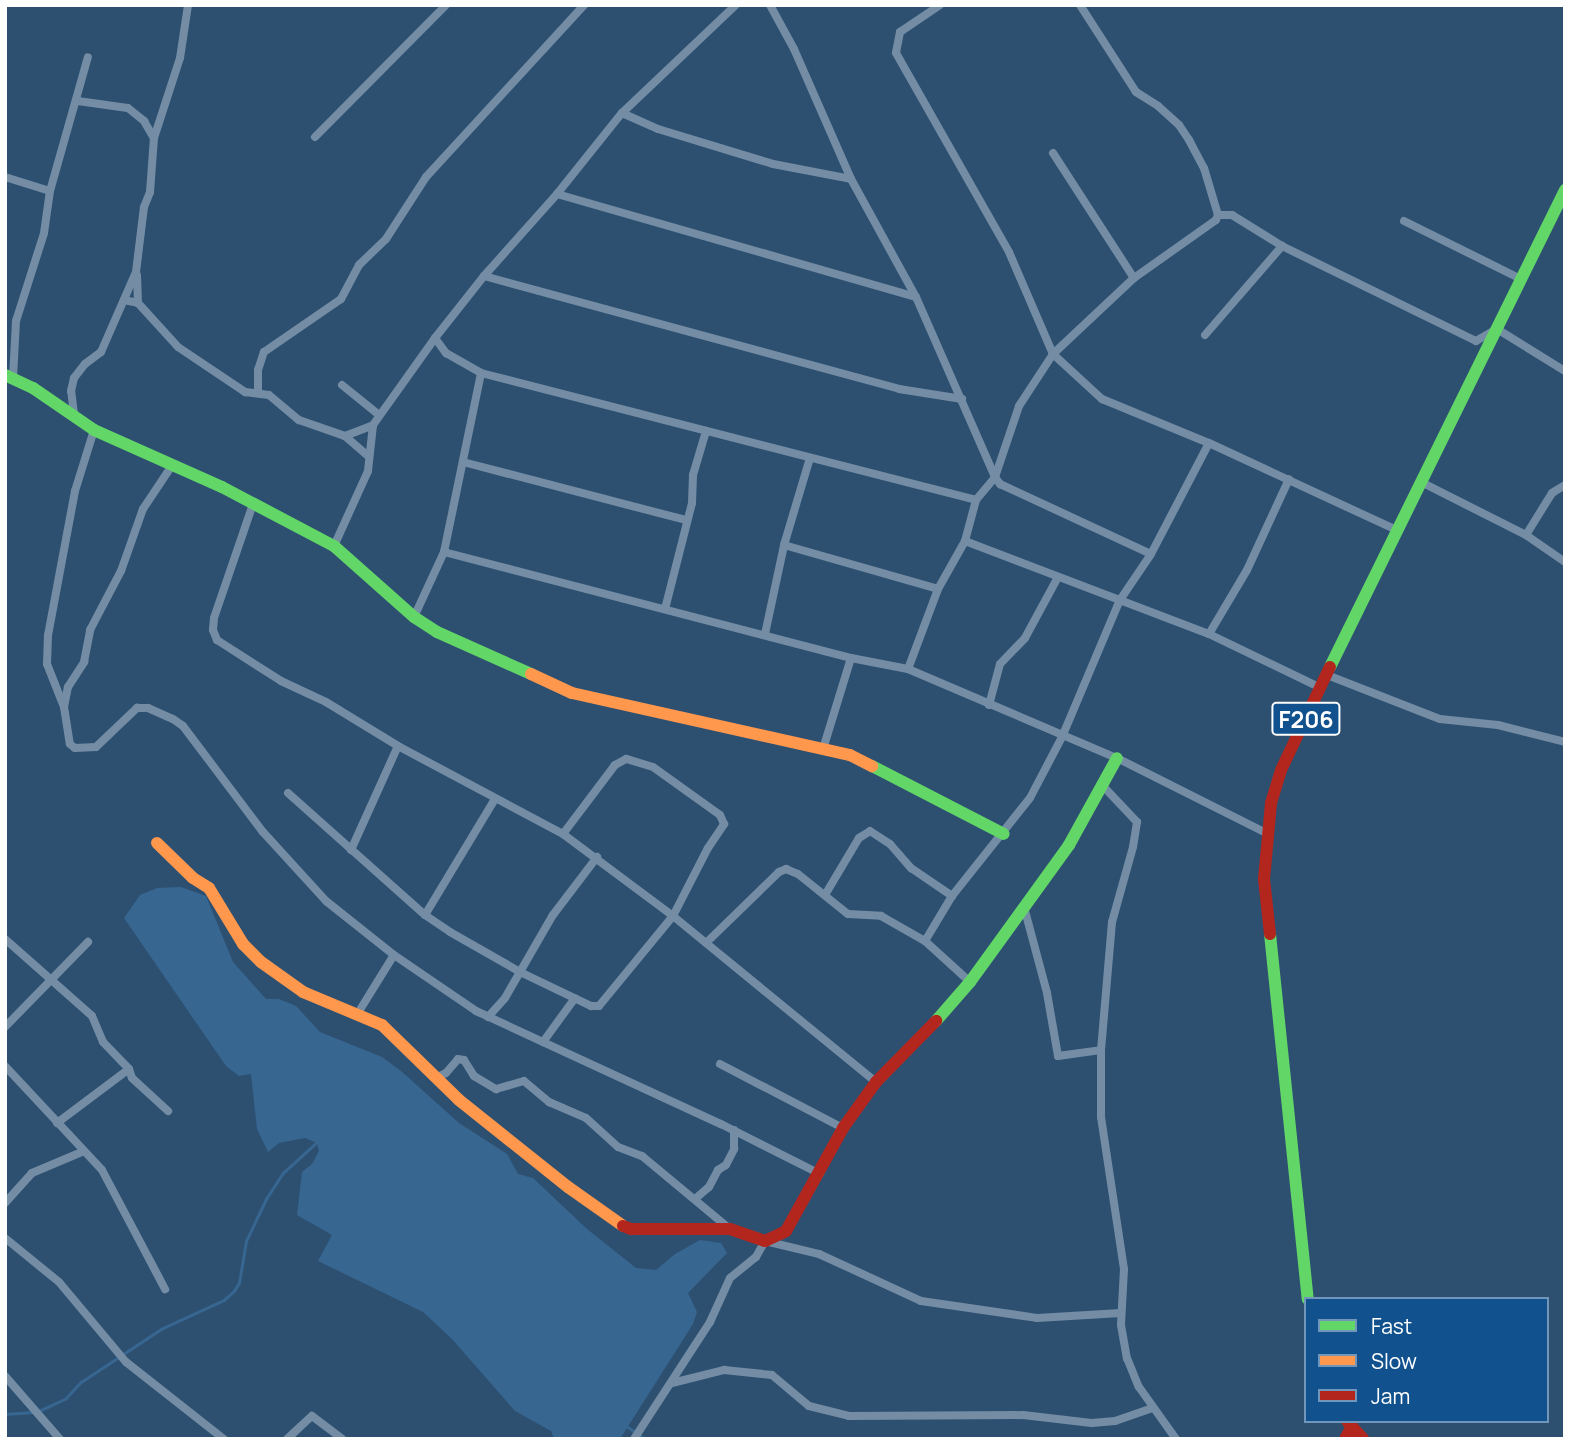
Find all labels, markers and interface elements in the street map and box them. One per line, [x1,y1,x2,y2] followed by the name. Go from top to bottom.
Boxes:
[1271,699,1341,738] road number: F206
[1304,1297,1549,1423] legend
[1371,1312,1412,1340] text: Fast
[1371,1347,1417,1375] text: Slow
[1371,1382,1410,1410] text: Jam

